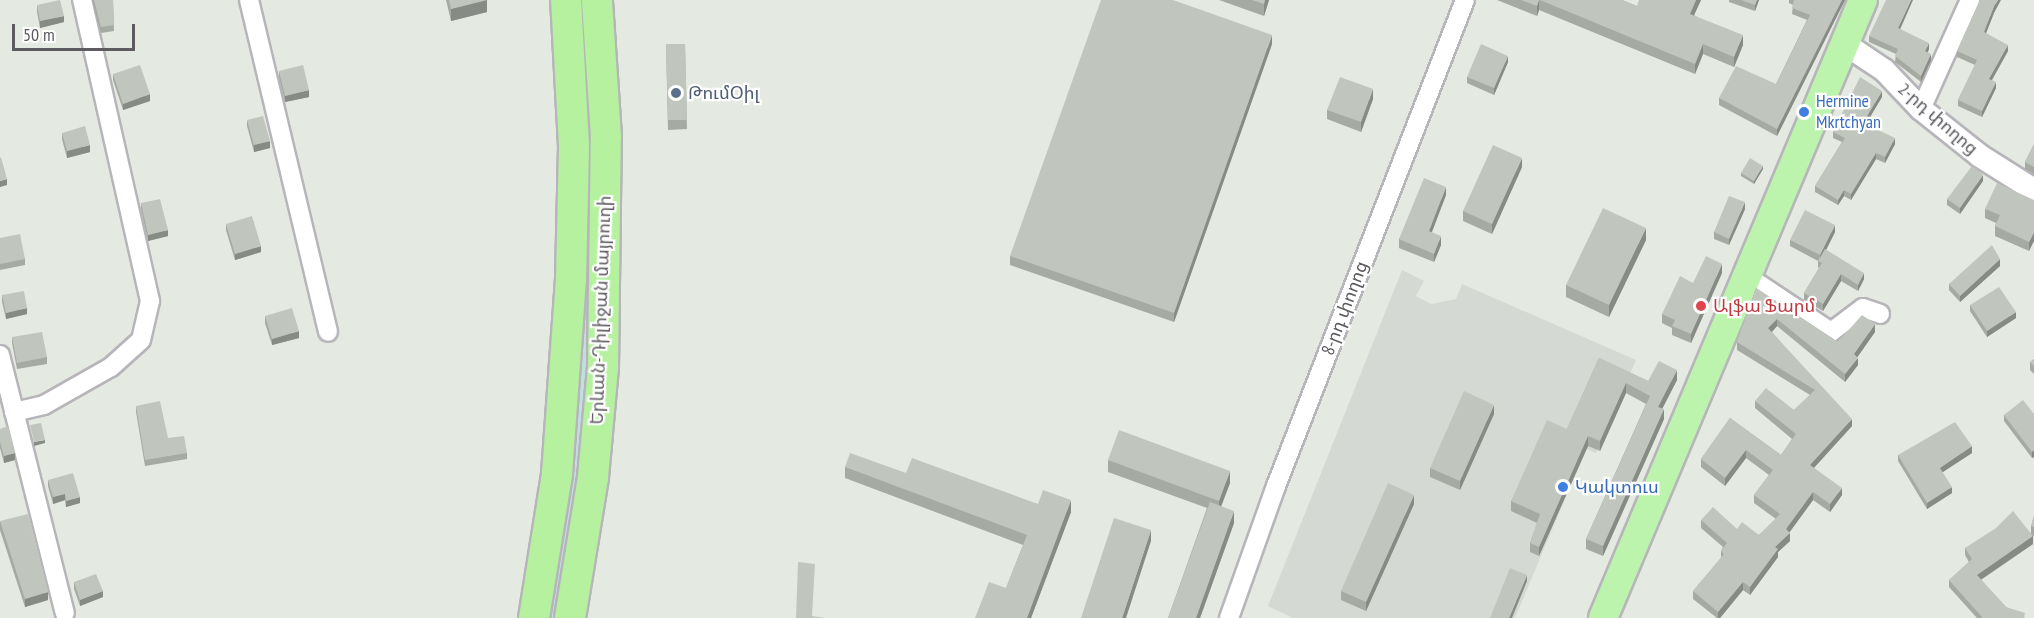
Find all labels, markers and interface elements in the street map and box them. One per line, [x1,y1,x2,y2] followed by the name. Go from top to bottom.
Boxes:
[15,12,138,50] scale bar
[23,23,55,46] text: 50 m
[1894,78,1982,160] street label: 2-րդ փողոց
[688,82,759,104] place label: ԹումՕիլ
[669,86,683,100] marker: ԹումՕիլ
[1816,91,1881,134] place label: Hermine Mkrtchyan
[1797,105,1811,119] marker: Hermine Mkrtchyan
[586,195,616,425] street label: Երևան-Դիլիջան մայրուղի
[1317,258,1373,358] street label: 8-րդ փողոց
[1713,295,1815,317] place label: Ալֆա Ֆարմ
[1694,299,1708,313] marker: Ալֆա Ֆարմ
[1575,476,1659,498] place label: Կակտուս
[1556,480,1570,494] marker: Կակտուս

